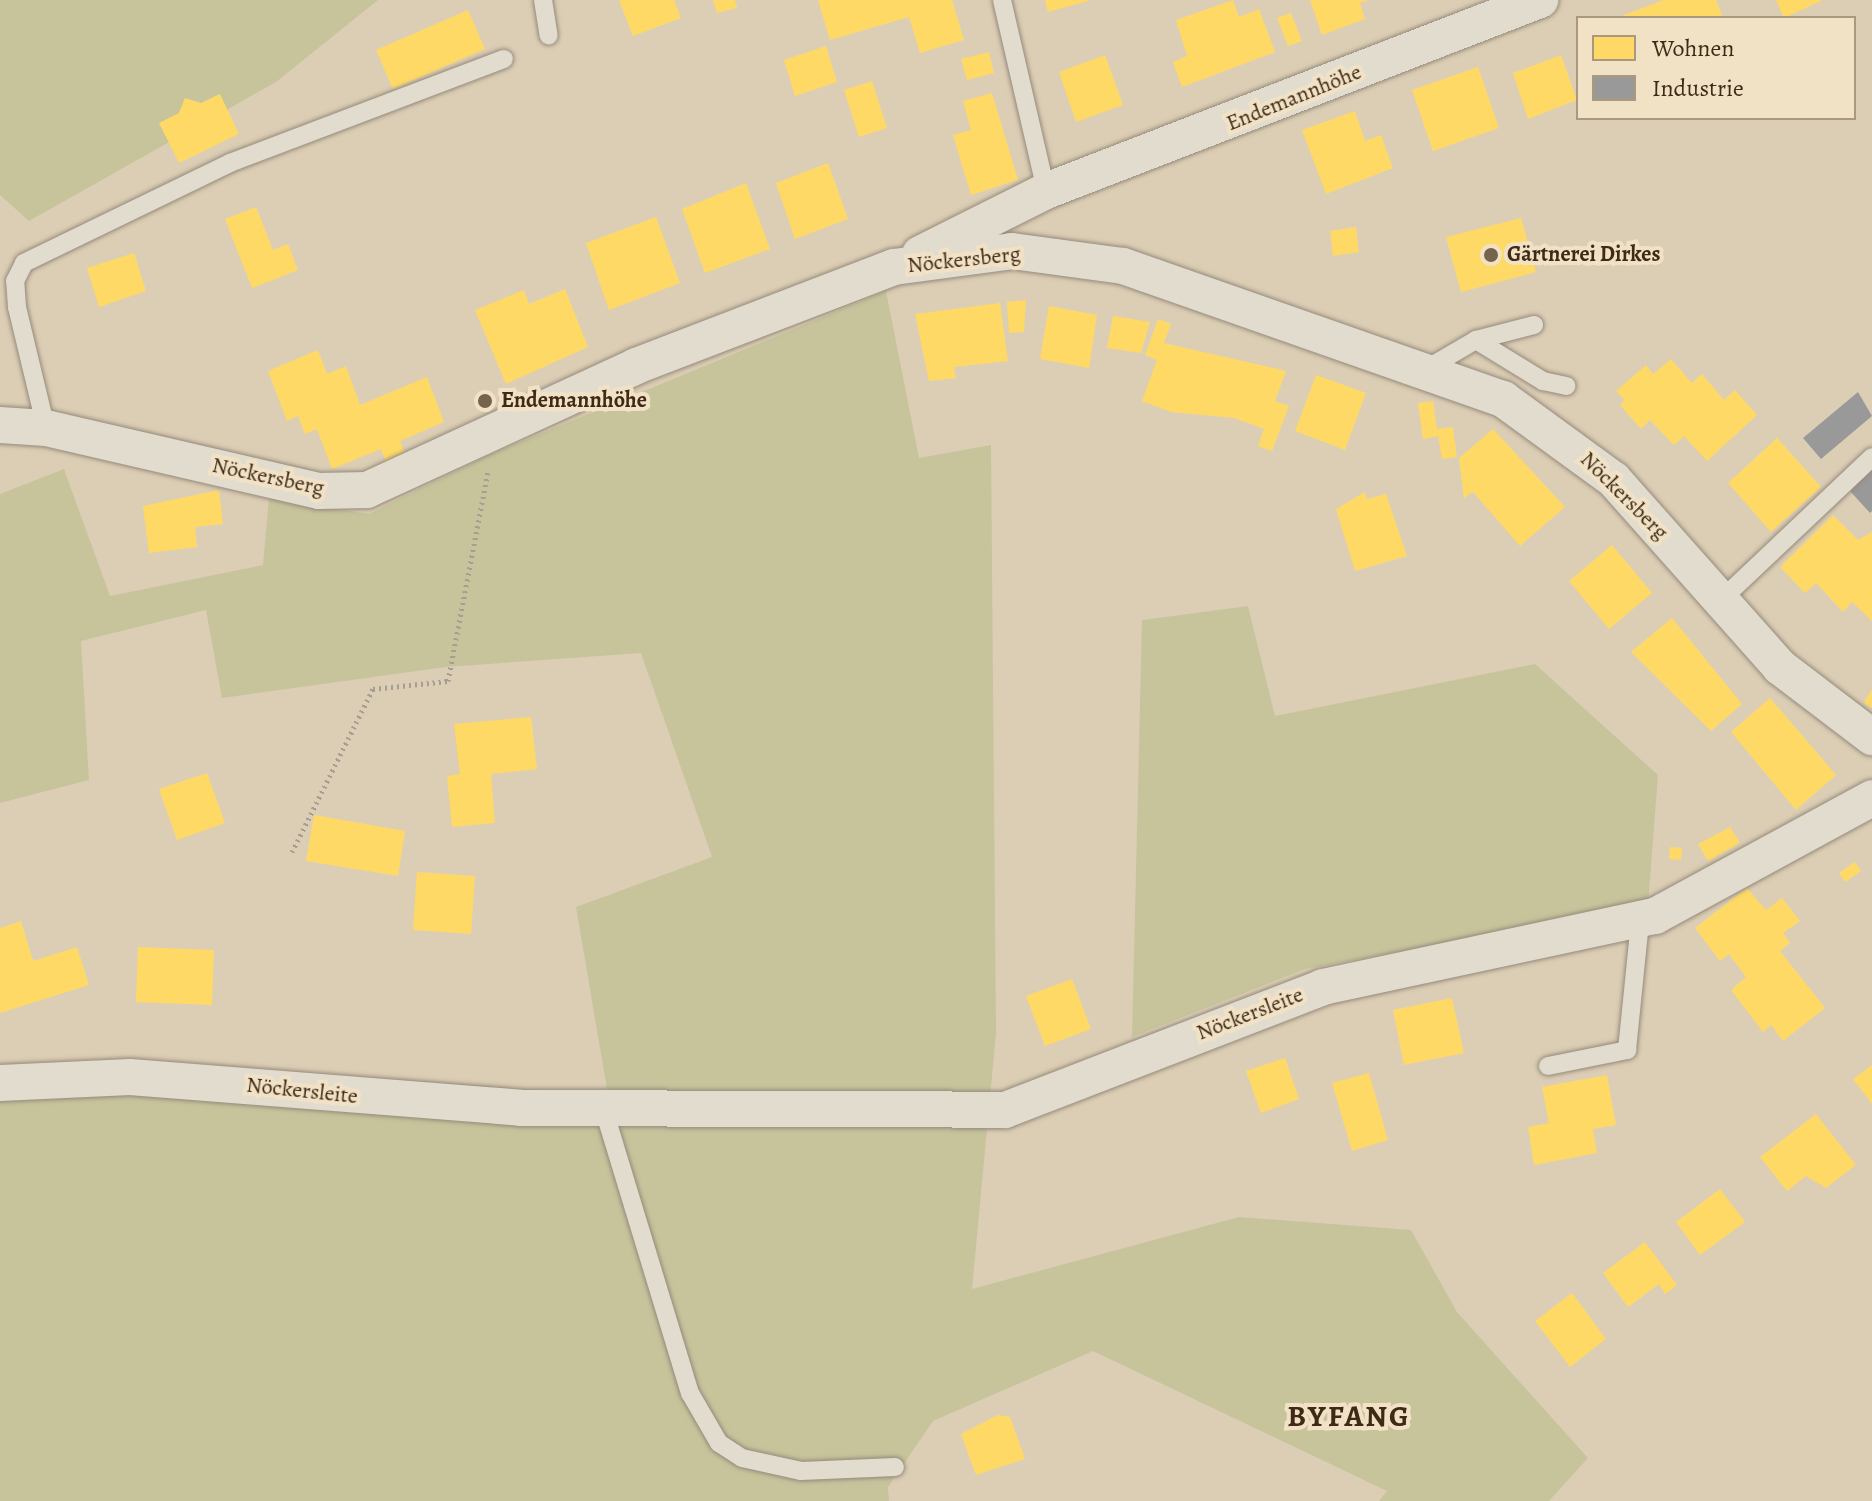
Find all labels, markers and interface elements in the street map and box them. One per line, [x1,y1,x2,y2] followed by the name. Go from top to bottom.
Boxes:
[1576,16,1856,120] legend
[1652,32,1734,64] text: Wohnen
[1223,59,1365,137] street label: Endemannhöhe
[1652,72,1744,104] text: Industrie
[906,241,1022,279] street label: Nöckersberg
[1507,242,1660,268] place label: Gärtnerei Dirkes
[1482,246,1500,264] marker: Gärtnerei Dirkes
[501,388,647,414] place label: Endemannhöhe
[476,392,494,410] marker: Endemannhöhe
[1574,446,1674,546] street label: Nöckersberg
[210,452,326,502] street label: Nöckersberg
[1193,982,1307,1046] street label: Nöckersleite
[245,1072,359,1110] street label: Nöckersleite
[1287,1398,1411,1434] district label: BYFANG

